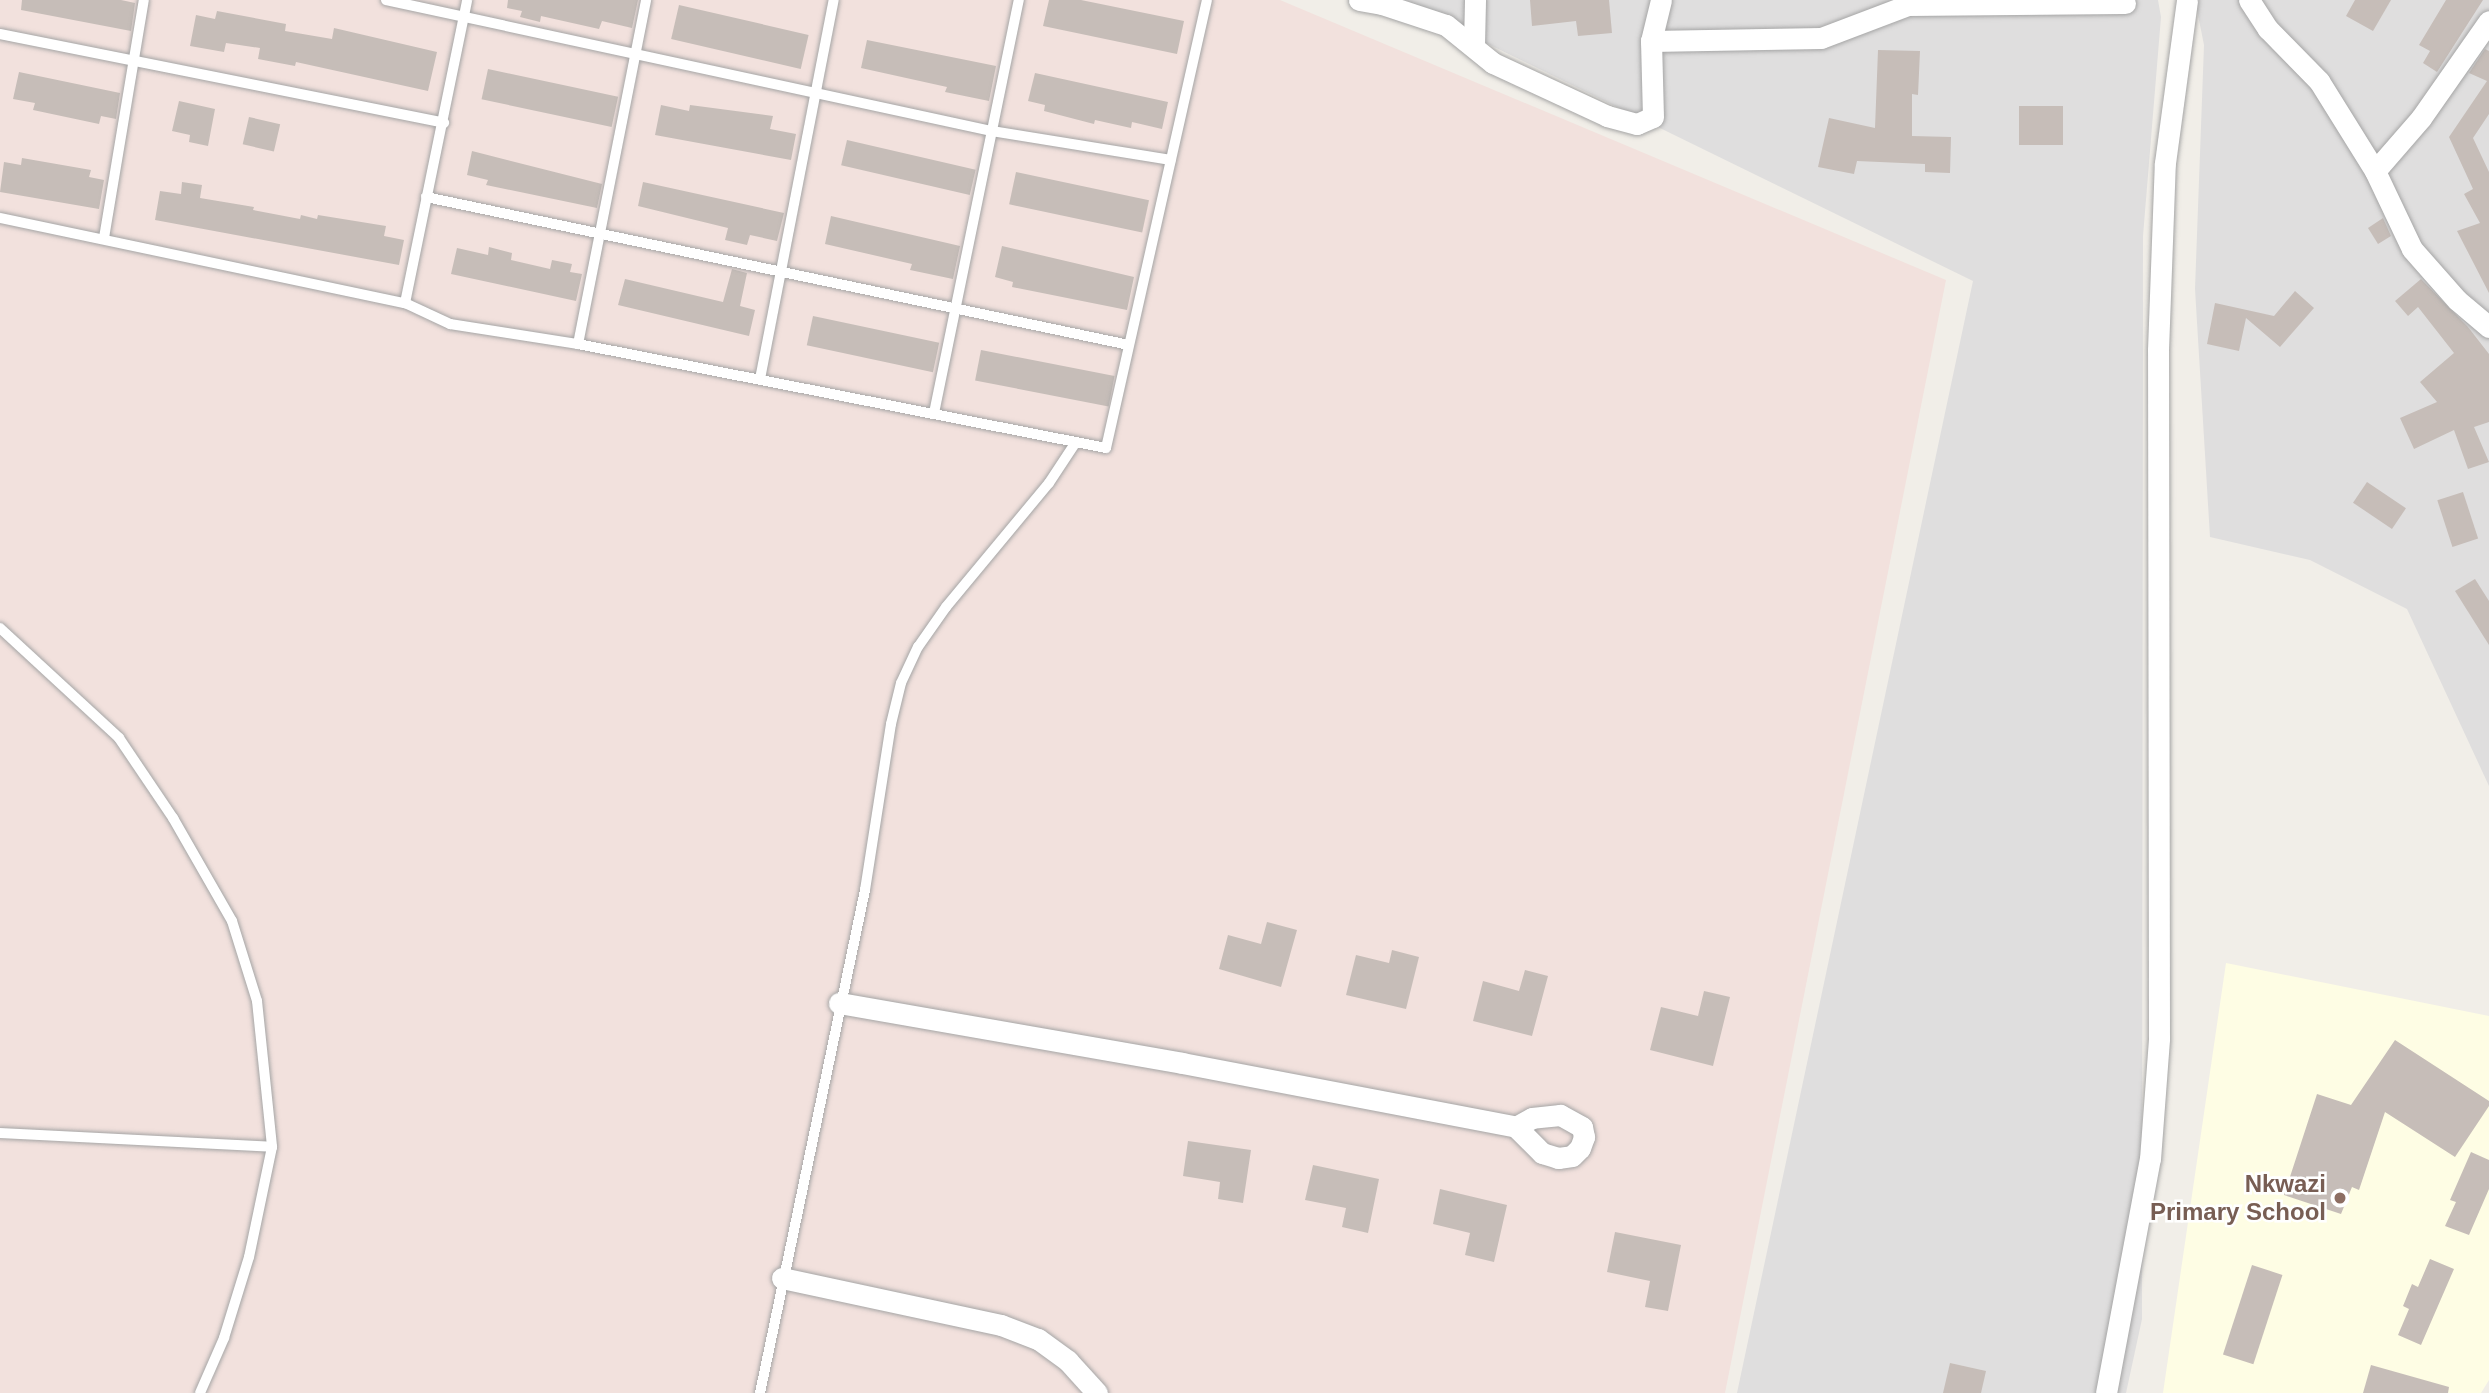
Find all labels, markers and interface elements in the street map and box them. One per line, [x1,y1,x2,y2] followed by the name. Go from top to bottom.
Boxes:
[2150,1170,2326,1226] place label: Nkwazi Primary School
[2332,1190,2348,1206] marker: Nkwazi Primary School

